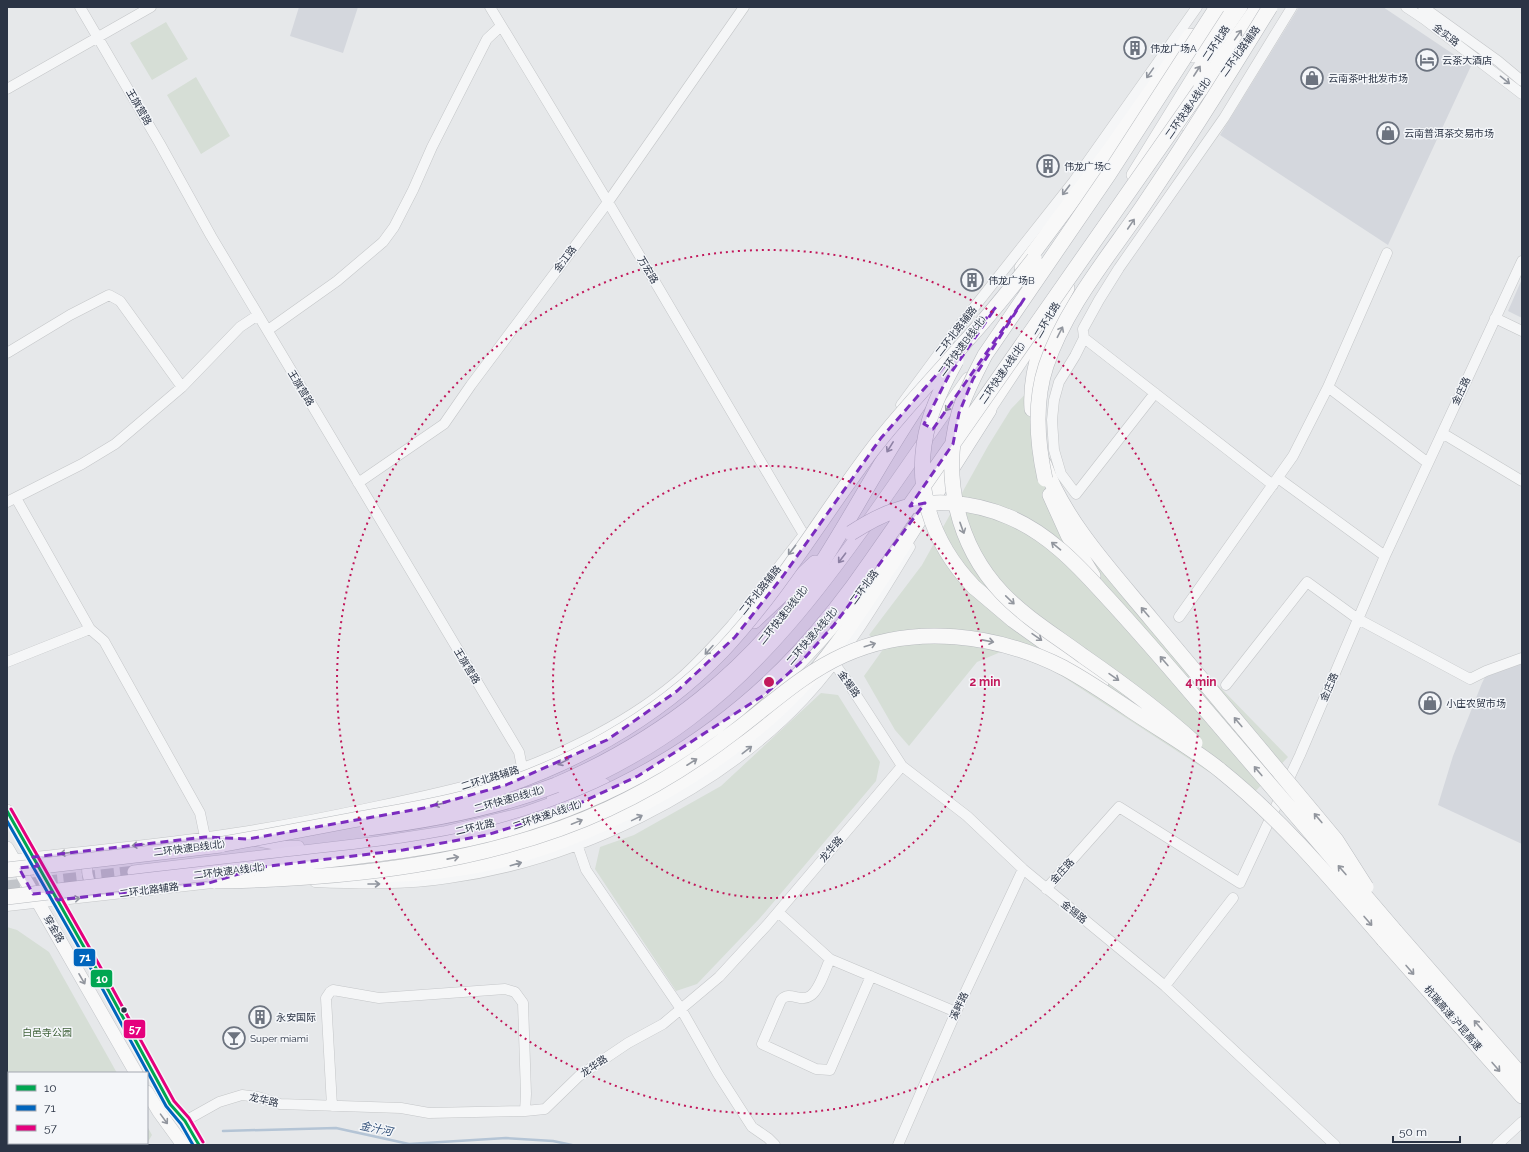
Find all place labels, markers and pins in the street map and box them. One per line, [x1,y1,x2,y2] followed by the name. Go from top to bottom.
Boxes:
[1122,35,1148,61] building icon: 伟龙广场A
[1150,43,1197,54] place label: 伟龙广场A
[1414,47,1440,73] hotel icon: 云茶大酒店
[1442,55,1492,66] place label: 云茶大酒店
[1299,65,1325,91] shop icon: 云南茶叶批发市场
[1328,73,1408,84] place label: 云南茶叶批发市场
[1375,120,1401,146] shop icon: 云南普洱茶交易市场
[1404,128,1494,139] place label: 云南普洱茶交易市场
[1035,153,1061,179] building icon: 伟龙广场C
[1064,161,1111,172] place label: 伟龙广场C
[959,267,985,293] building icon: 伟龙广场B
[988,275,1035,286] place label: 伟龙广场B
[762,675,776,689] centre of rings
[1417,690,1443,716] shop icon: 小庄农贸市场
[1446,698,1506,709] place label: 小庄农贸市场
[247,1004,273,1030] building icon: 永安国际
[119,1005,129,1015] unlabelled marker
[276,1012,316,1023] place label: 永安国际
[221,1025,247,1051] bar icon: Super miami
[250,1033,308,1044] place label: Super miami

